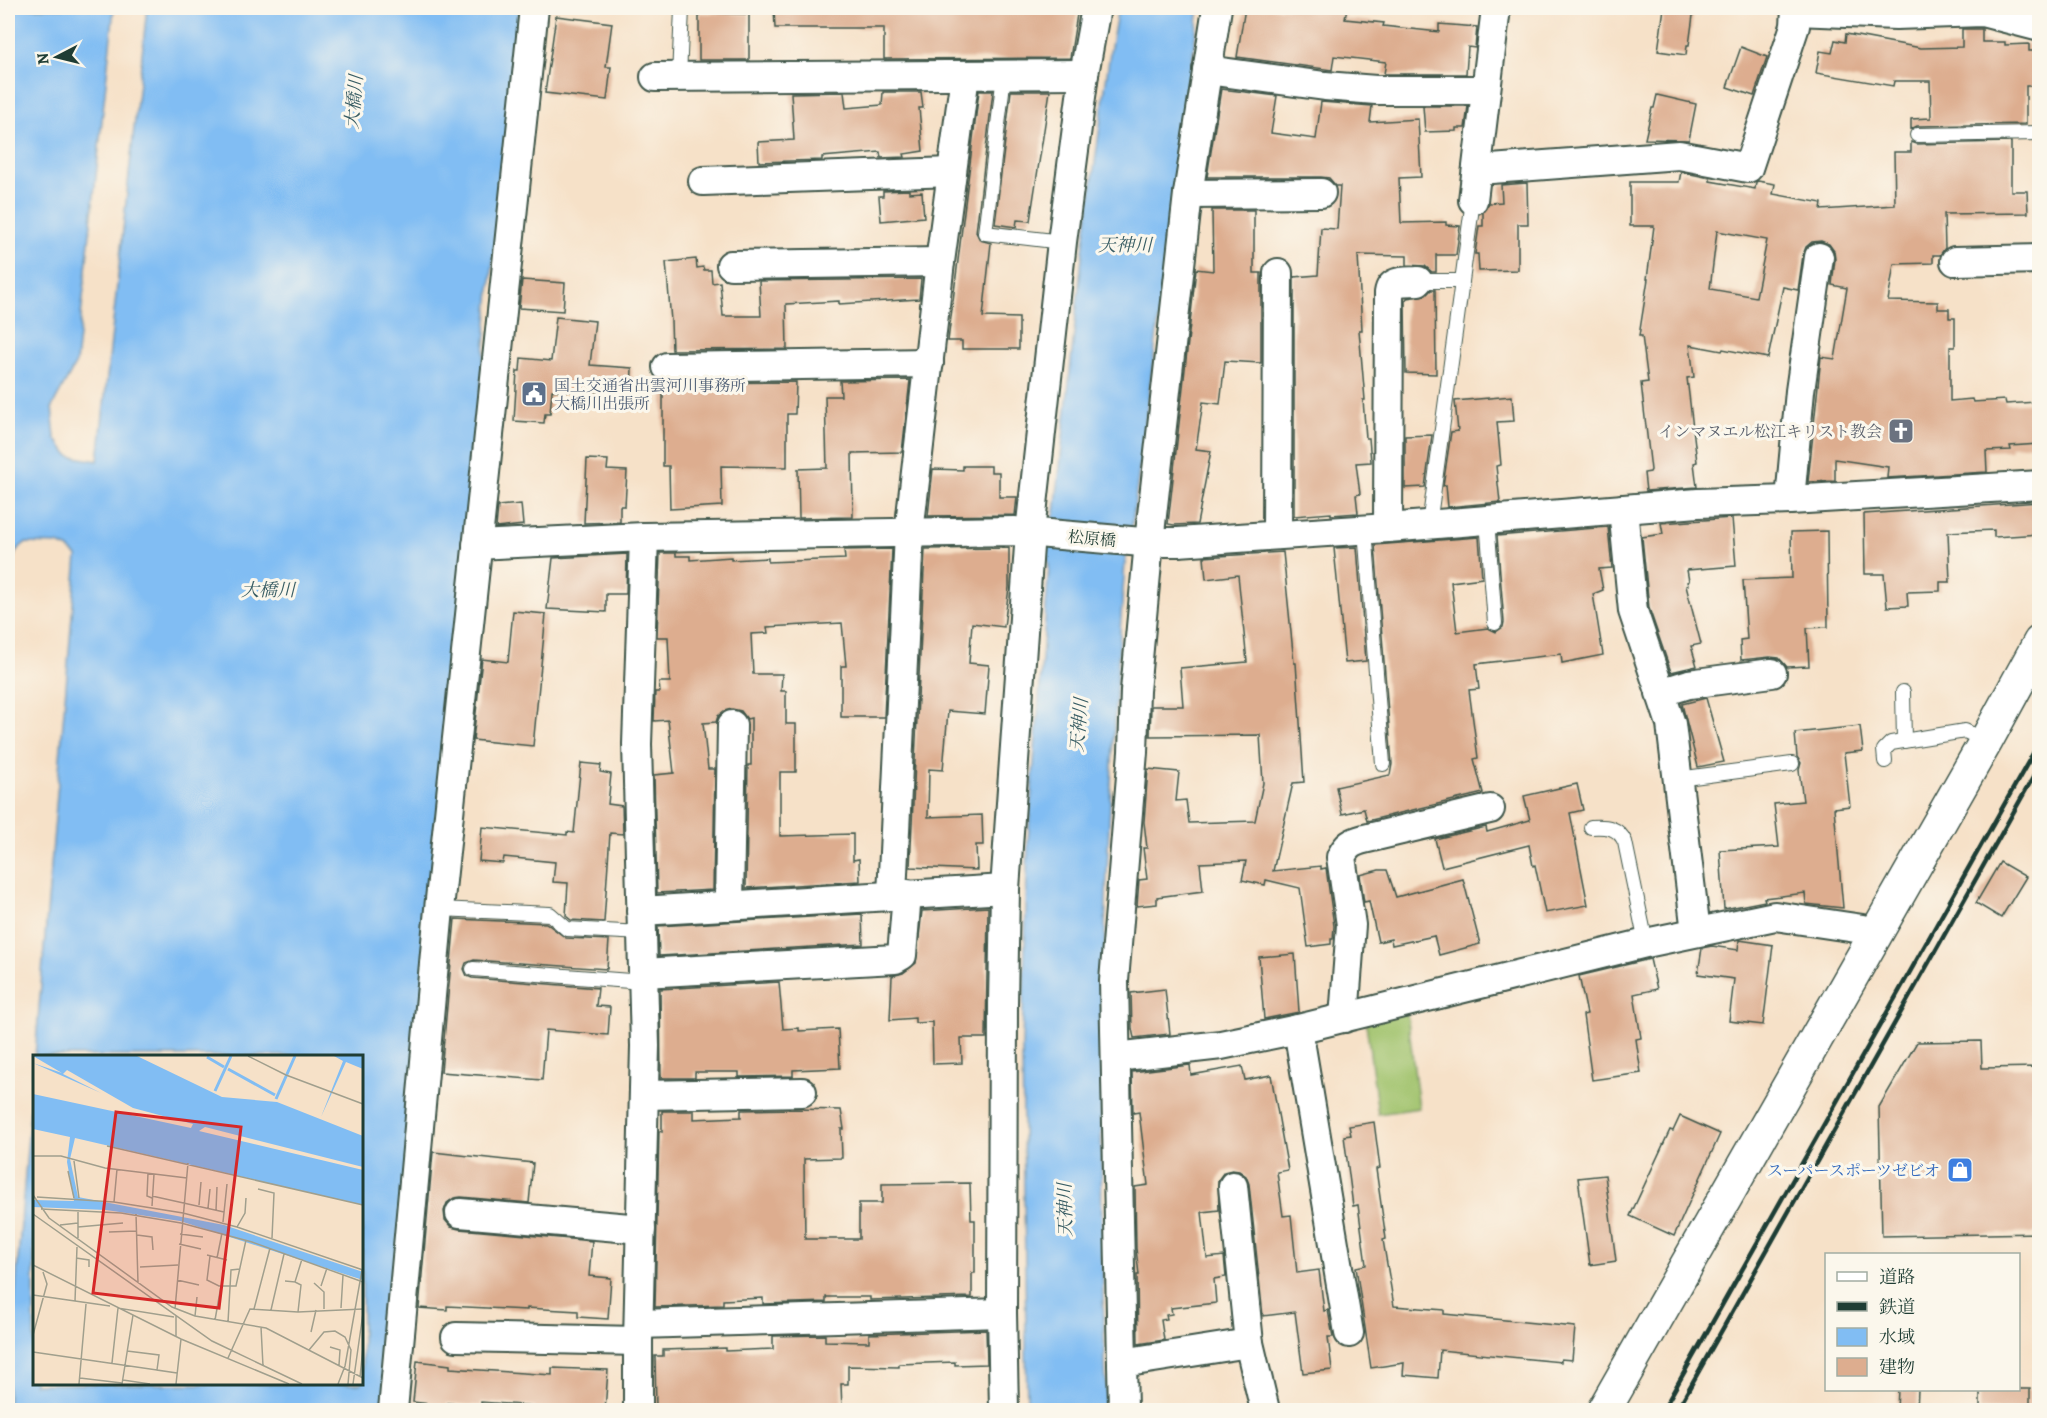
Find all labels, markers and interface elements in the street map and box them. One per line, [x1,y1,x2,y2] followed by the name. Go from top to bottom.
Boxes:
[27,27,87,87] north arrow
[31,51,55,66] text: N
[340,72,368,130] water label: 大橋川
[1098,233,1154,257] water label: 天神川
[554,375,746,415] place label: 国土交通省出雲河川事務所 大橋川出張所
[519,379,549,409] public building icon: 国土交通省出雲河川事務所 大橋川出張所
[1886,416,1916,446] church icon: インマヌエル松江キリスト教会
[1658,421,1882,443] place label: インマヌエル松江キリスト教会
[1067,526,1117,552] street label: 松原橋
[241,578,297,602] water label: 大橋川
[1065,695,1093,753] water label: 天神川
[33,1055,363,1385] inset map
[1945,1155,1975,1185] shop icon: スーパースポーツゼビオ
[1767,1160,1940,1182] place label: スーパースポーツゼビオ
[1052,1181,1077,1237] water label: 天神川
[1825,1253,2020,1391] legend
[1879,1265,1915,1289] text: 道路
[1879,1295,1915,1319] text: 鉄道
[1879,1325,1915,1349] text: 水域
[1879,1355,1915,1379] text: 建物

